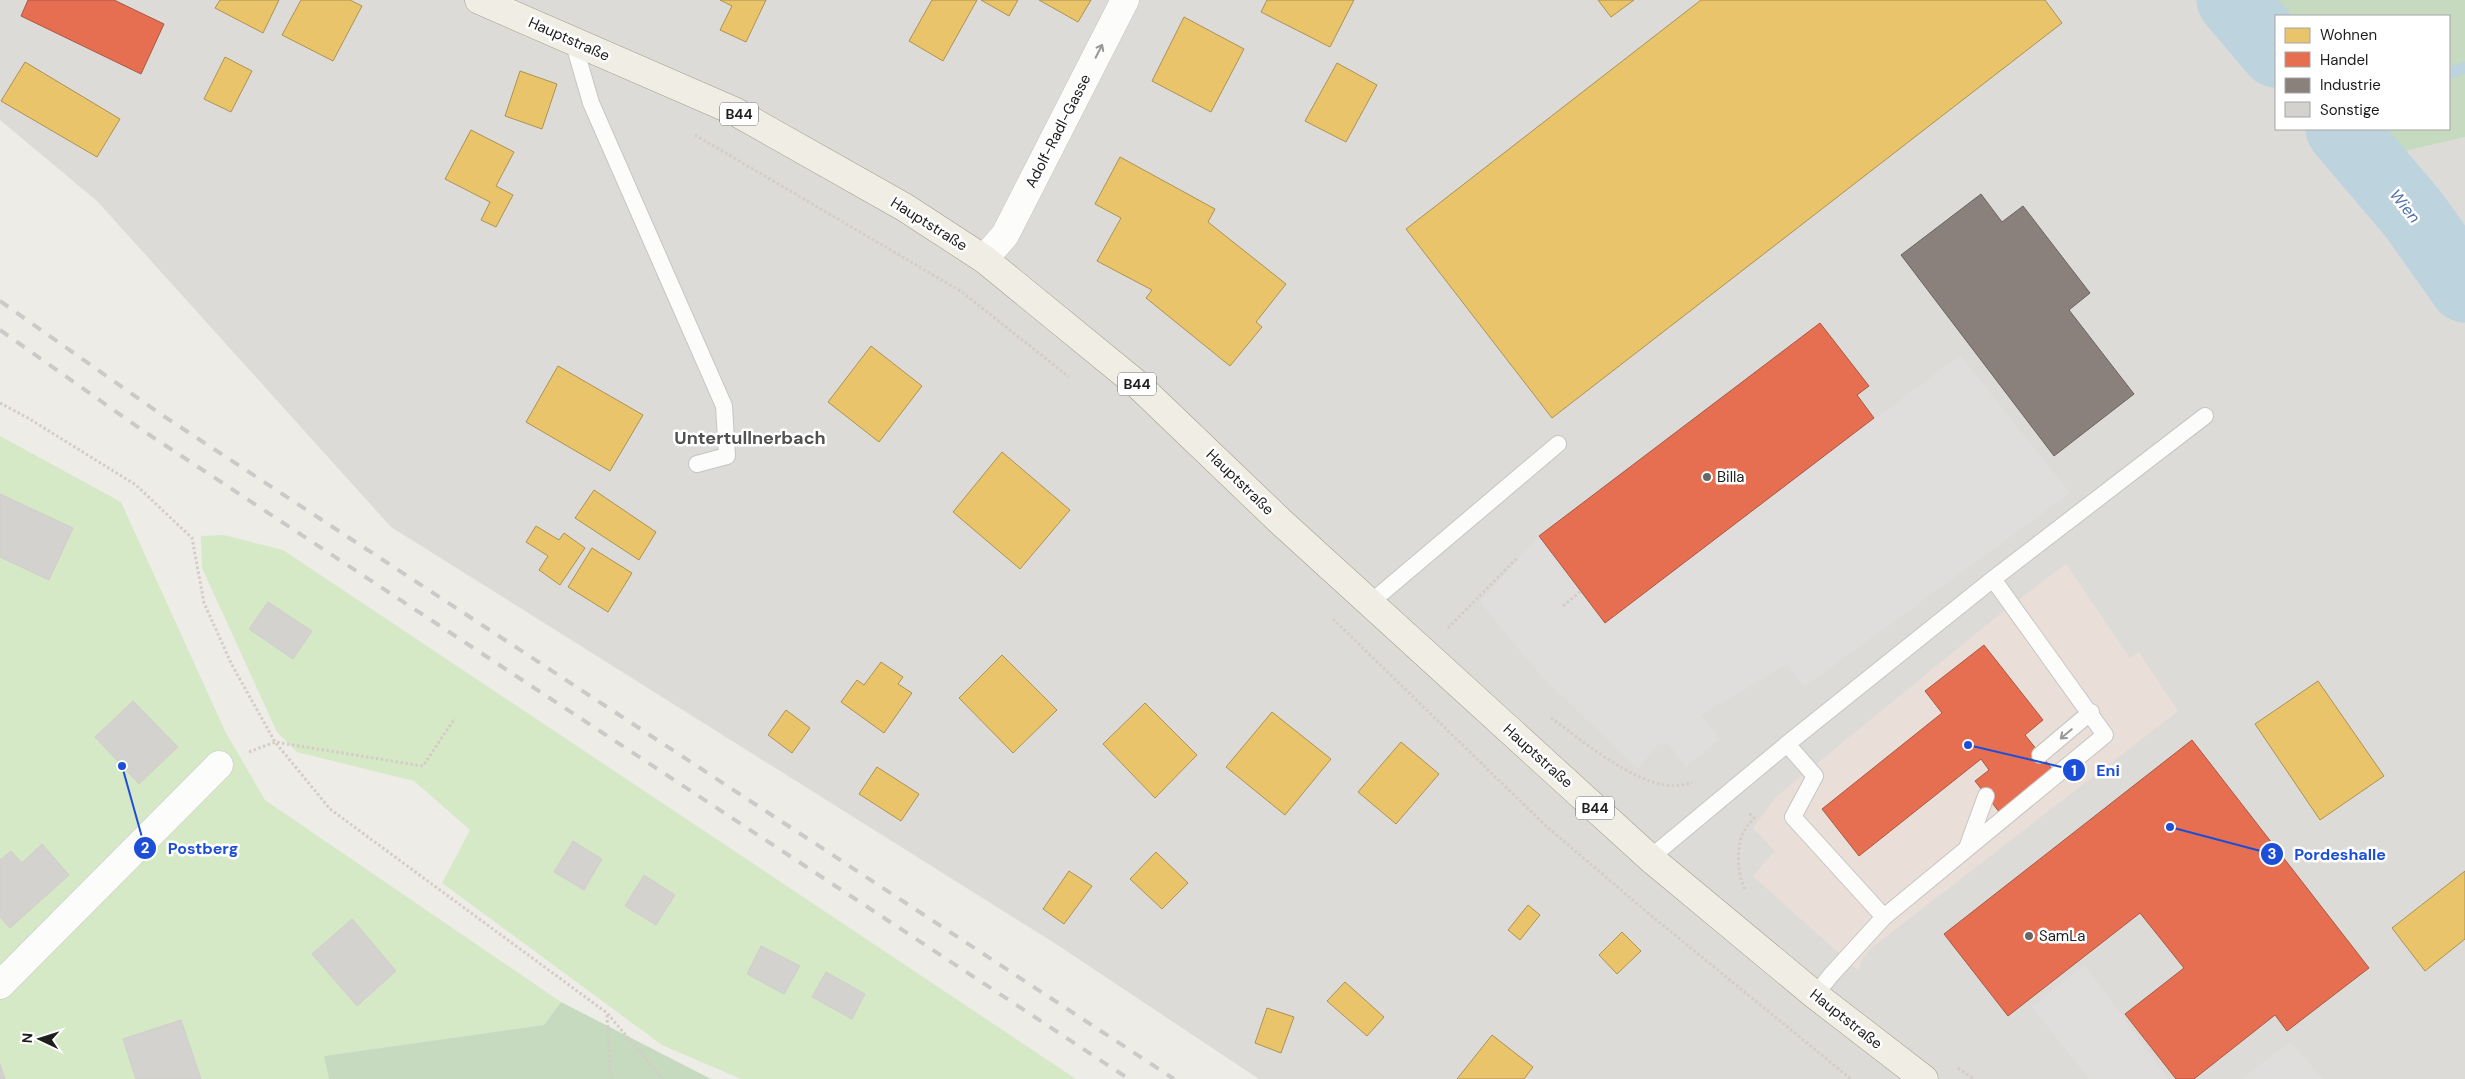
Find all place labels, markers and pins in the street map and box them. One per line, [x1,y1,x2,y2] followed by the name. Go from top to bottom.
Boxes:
[1717,467,1745,487] place label: Billa
[1701,471,1713,483] marker: Billa
[2061,755,2130,786] callout: Eni
[133,833,248,864] callout: Postberg
[2260,838,2396,869] callout: Pordeshalle
[2039,926,2085,946] place label: SamLa
[2023,930,2035,942] marker: SamLa

